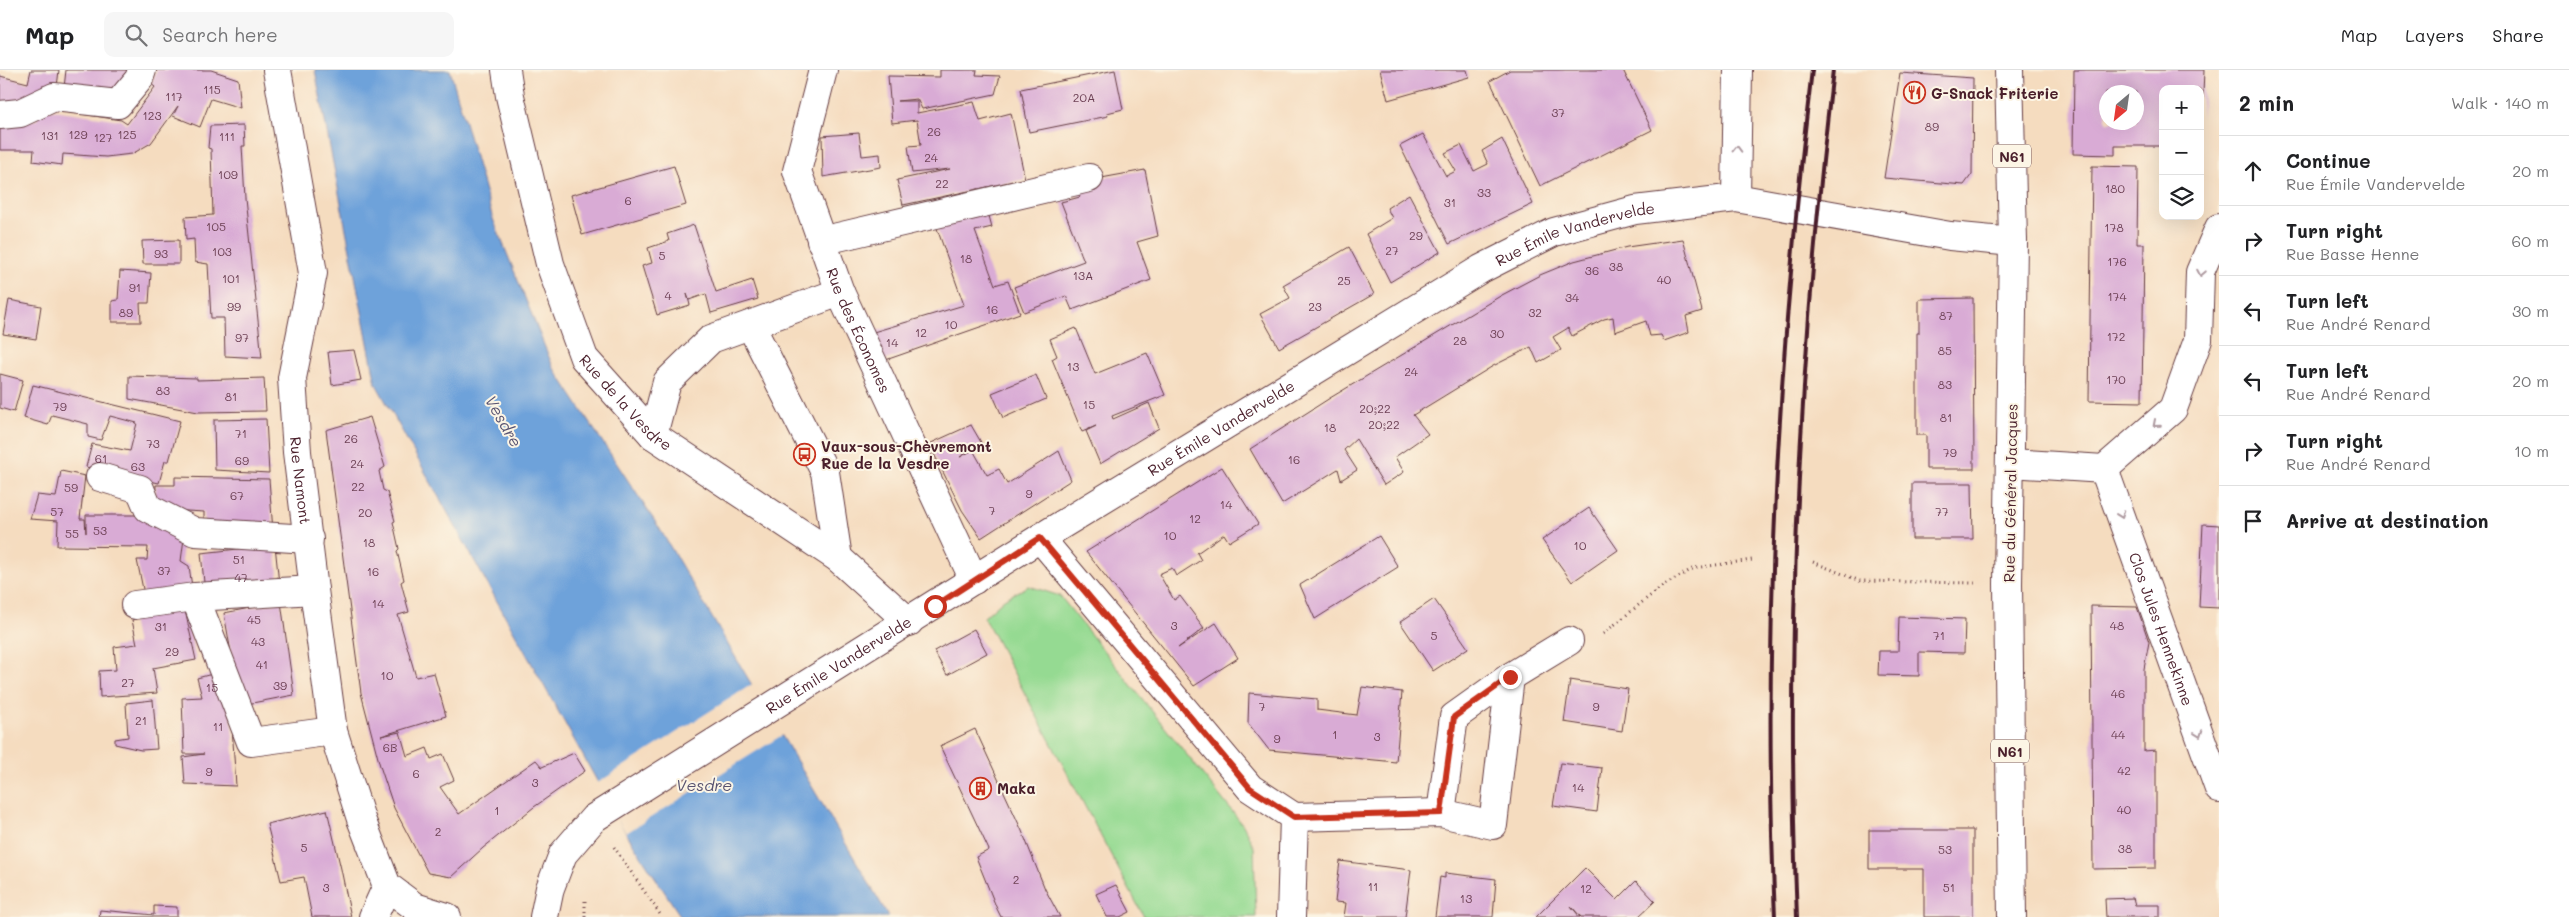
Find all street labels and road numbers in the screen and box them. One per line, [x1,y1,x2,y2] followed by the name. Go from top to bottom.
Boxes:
[1993,144,2031,168] road number: N61
[1492,198,1656,270] street label: Rue Émile Vandervelde
[822,265,895,396] street label: Rue des Économes
[575,350,676,455] street label: Rue de la Vesdre
[1144,375,1298,480] street label: Rue Émile Vandervelde
[1998,404,2022,582] street label: Rue du Général Jacques
[286,436,316,525] street label: Rue Namont
[2125,550,2198,708] street label: Clos Jules Hennekinne
[762,611,915,718] street label: Rue Émile Vandervelde
[1991,739,2029,762] road number: N61

